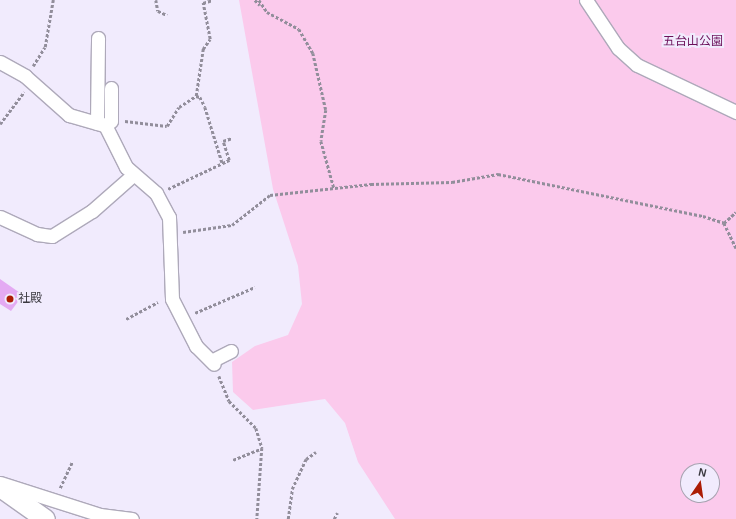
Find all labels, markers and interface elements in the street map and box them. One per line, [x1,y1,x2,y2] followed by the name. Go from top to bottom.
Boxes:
[663,35,723,49] park label: 五台山公園
[18,292,42,306] place label: 社殿
[5,294,15,304] marker: 社殿
[680,463,720,503] north arrow
[697,466,708,479] text: N

